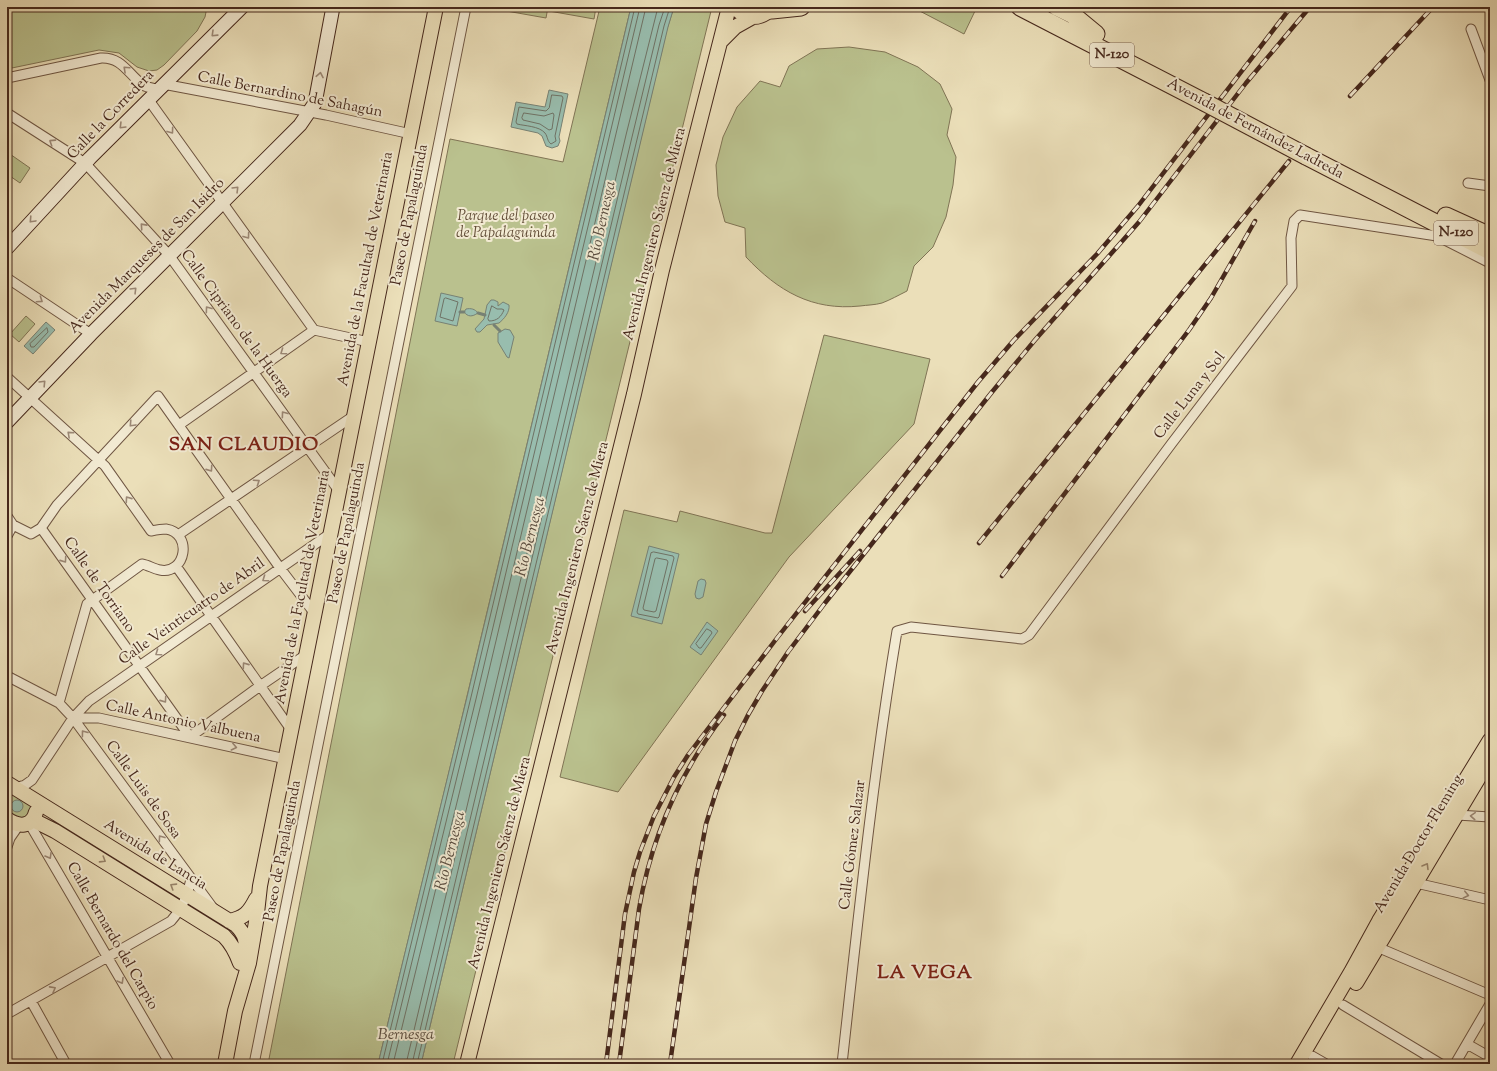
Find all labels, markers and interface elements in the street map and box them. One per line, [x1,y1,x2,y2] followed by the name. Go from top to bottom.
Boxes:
[211,29,219,37] one-way arrow
[1090,43,1134,67] road number: N-120
[63,65,159,165] street label: Calle la Corredera
[123,67,131,74] one-way arrow
[196,67,384,123] street label: Calle Bernardino de Sahagún
[316,72,324,78] one-way arrow
[1163,73,1347,185] street label: Avenida de Fernández Ladreda
[119,121,127,129] one-way arrow
[618,125,692,343] street label: Avenida Ingeniero Sáenz de Miera
[166,127,174,134] one-way arrow
[50,140,57,147] one-way arrow
[386,143,434,287] street label: Paseo de Papalaguinda
[333,150,399,388] street label: Avenida de la Facultad de Veterinaria
[64,173,230,339] street label: Avenida Marqueses de San Isidro
[583,179,623,263] water label: Río Bernesga
[231,186,239,194] one-way arrow
[456,206,556,244] park label: Parque del paseo de Papalaguinda
[30,216,37,223] one-way arrow
[1434,221,1478,245] road number: N-120
[140,223,148,231] one-way arrow
[242,232,249,239] one-way arrow
[175,246,297,403] street label: Calle Cipriano de la Huerga
[129,288,137,295] one-way arrow
[35,295,42,302] one-way arrow
[206,306,213,313] one-way arrow
[280,347,287,354] one-way arrow
[1149,348,1231,444] street label: Calle Luna y Sol
[38,380,46,388] one-way arrow
[281,411,289,418] one-way arrow
[129,419,136,427] one-way arrow
[67,431,75,439] one-way arrow
[169,432,319,459] district label: SAN CLAUDIO
[541,439,615,657] street label: Avenida Ingeniero Sáenz de Miera
[323,461,371,605] street label: Paseo de Papalaguinda
[205,464,212,471] one-way arrow
[270,468,336,706] street label: Avenida de la Facultad de Veterinaria
[252,480,259,487] one-way arrow
[510,495,552,579] water label: Río Bernesga
[125,496,133,503] one-way arrow
[58,533,140,637] street label: Calle de Torriano
[115,553,269,671] street label: Calle Veinticuatro de Abril
[59,555,66,562] one-way arrow
[262,574,269,581] one-way arrow
[155,648,162,656] one-way arrow
[243,662,250,669] one-way arrow
[104,695,263,749] street label: Calle Antonio Valbuena
[159,696,167,703] one-way arrow
[81,730,89,737] one-way arrow
[100,737,186,843] street label: Calle Luis de Sosa
[231,742,238,750] one-way arrow
[463,754,537,972] street label: Avenida Ingeniero Sáenz de Miera
[1369,771,1469,917] street label: Avenida Doctor Fleming
[835,778,871,911] street label: Calle Gómez Salazar
[259,779,307,923] street label: Paseo de Papalaguinda
[430,809,472,893] water label: Río Bernesga
[1470,811,1476,820] one-way arrow
[99,815,211,895] street label: Avenida de Lancia
[159,835,166,842] one-way arrow
[44,852,51,860] one-way arrow
[99,856,106,863] one-way arrow
[61,858,163,1014] street label: Calle Bernardo del Carpio
[1421,863,1429,870] one-way arrow
[170,884,177,891] one-way arrow
[1463,890,1470,898] one-way arrow
[877,960,973,987] district label: LA VEGA
[117,977,124,984] one-way arrow
[49,986,57,993] one-way arrow
[378,1024,434,1047] water label: Bernesga

